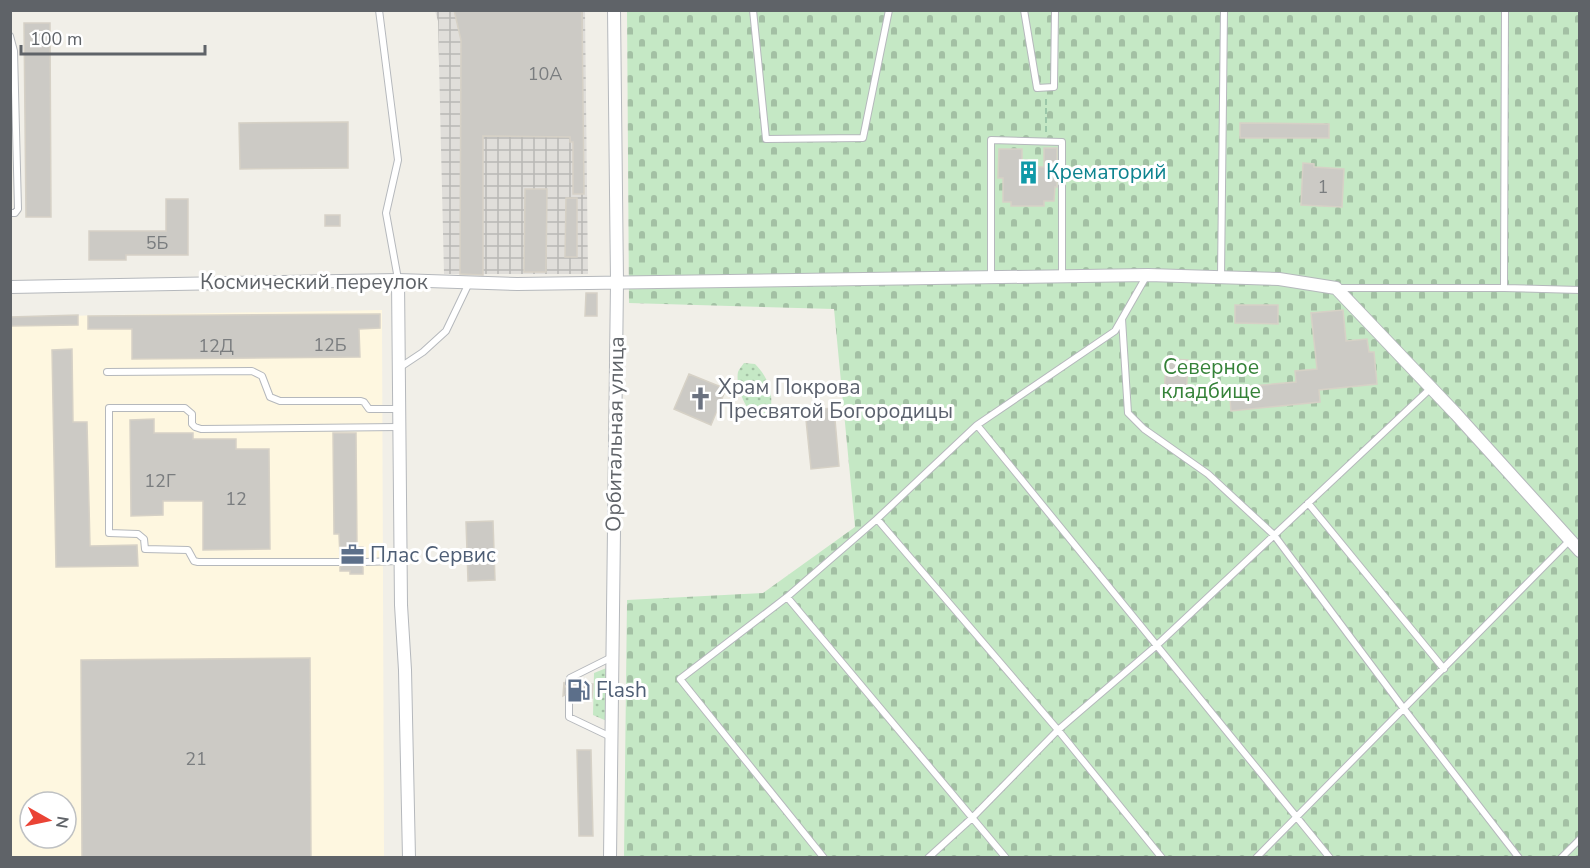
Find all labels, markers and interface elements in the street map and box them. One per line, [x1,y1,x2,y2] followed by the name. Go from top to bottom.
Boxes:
[21,18,206,56] scale bar
[30,27,82,51] text: 100 m
[528,62,562,86] house number: 10А
[1046,158,1167,186] place label: Крематорий
[1015,159,1041,185] building icon: Крематорий
[1318,175,1328,199] house number: 1
[146,231,168,255] house number: 5Б
[200,268,429,296] street label: Космический переулок
[313,333,347,357] house number: 12Б
[198,334,234,358] house number: 12Д
[599,336,631,532] street label: Орбитальная улица
[1161,353,1261,405] park label: Северное кладбище
[718,373,953,425] place label: Храм Покрова Пресвятой Богородицы
[687,386,713,412] church icon: Храм Покрова Пресвятой Богородицы
[144,469,176,493] house number: 12Г
[225,487,247,511] house number: 12
[370,541,496,569] place label: Плас Сервис
[339,542,365,568] office icon: Плас Сервис
[596,676,647,704] place label: Flash
[565,677,591,703] fuel station icon: Flash
[185,747,207,771] house number: 21
[18,790,78,850] north arrow
[50,815,74,830] text: N

